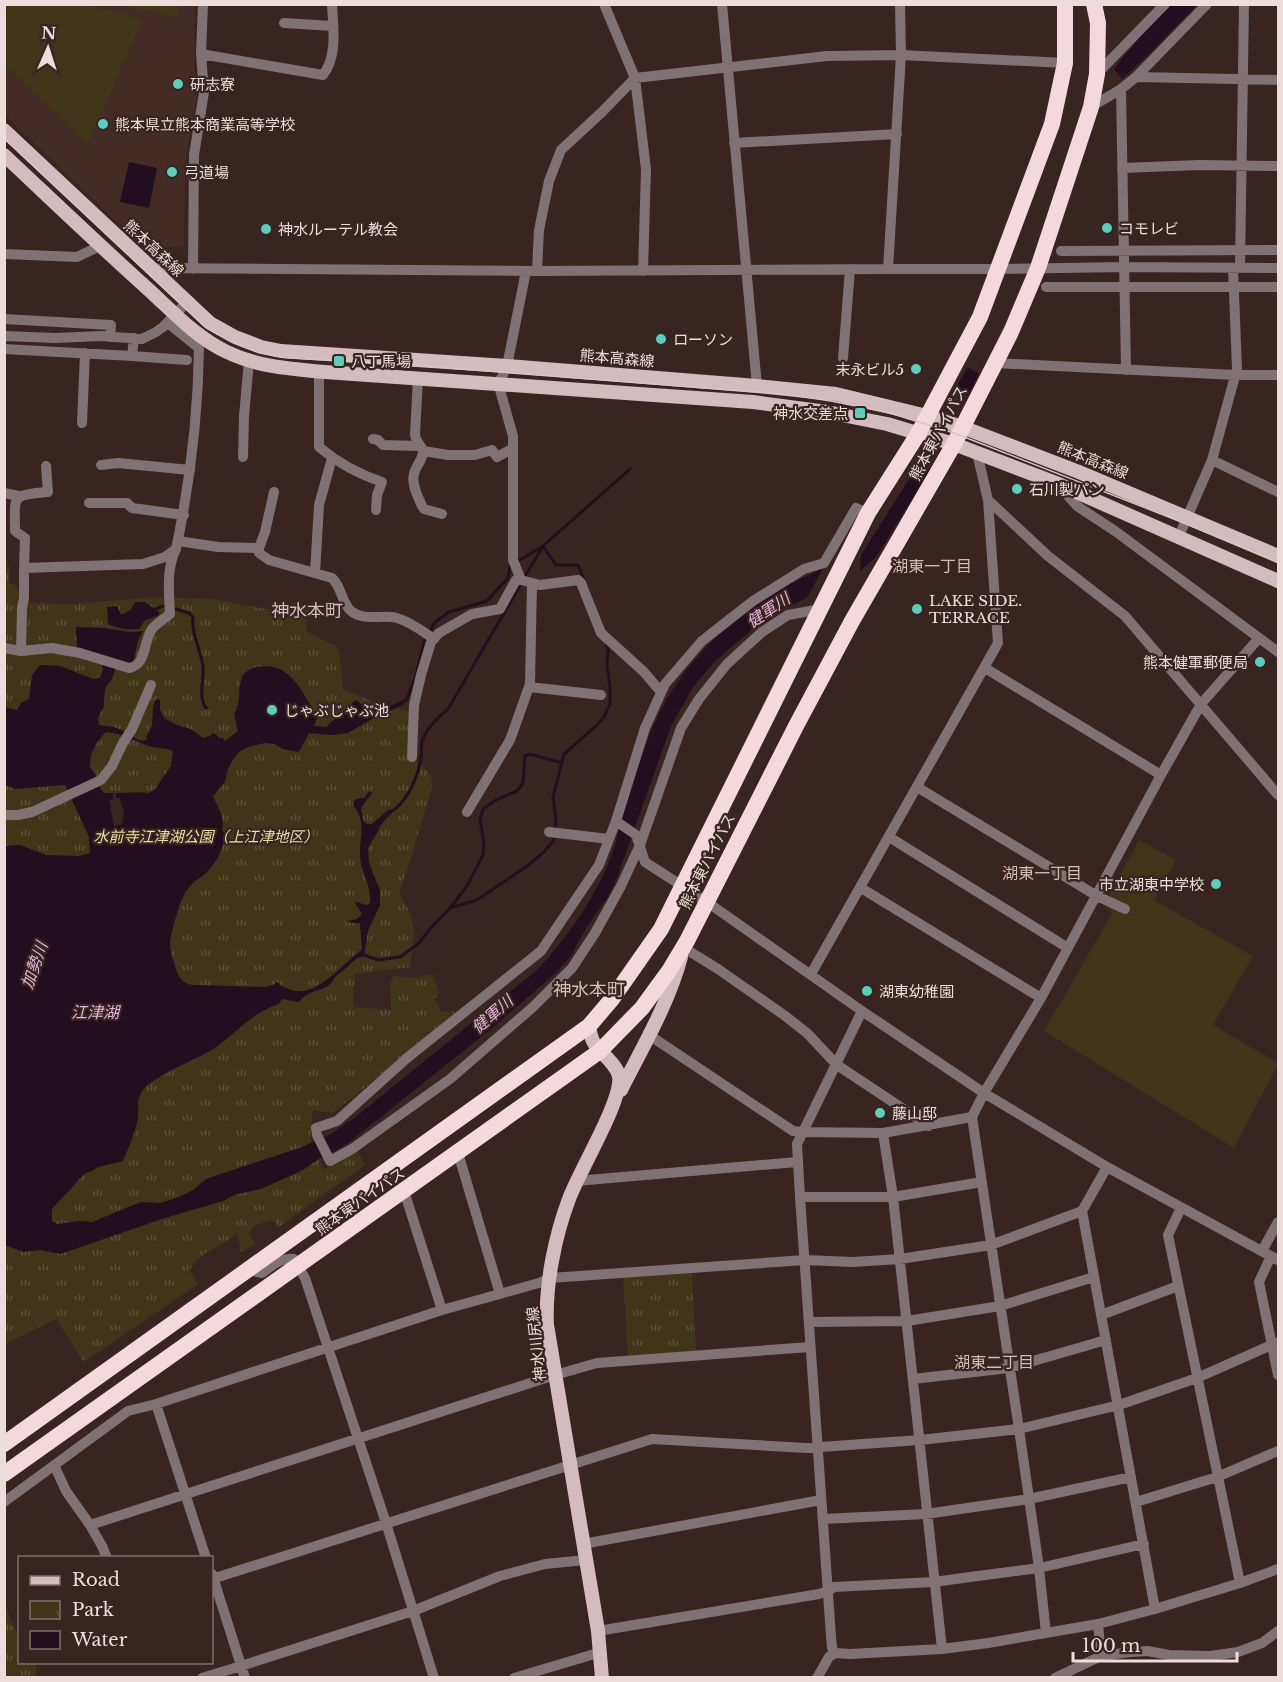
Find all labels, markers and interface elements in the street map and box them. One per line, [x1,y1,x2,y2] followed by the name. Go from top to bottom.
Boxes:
[18,18,78,78] north arrow
[41,23,57,43] text: N
[190,75,235,94] place label: 研志寮
[171,77,185,91] marker: 研志寮
[115,115,295,134] place label: 熊本県立熊本商業高等学校
[96,117,110,131] marker: 熊本県立熊本商業高等学校
[184,163,229,182] place label: 弓道場
[165,165,179,179] marker: 弓道場
[120,215,188,281] street label: 熊本高森線
[1119,219,1179,238] place label: コモレビ
[278,220,398,239] place label: 神水ルーテル教会
[1100,221,1114,235] marker: コモレビ
[259,222,273,236] marker: 神水ルーテル教会
[673,330,733,349] place label: ローソン
[654,332,668,346] marker: ローソン
[579,345,655,371] street label: 熊本高森線
[351,352,411,371] place label: 八丁馬場
[332,354,346,368] marker: 八丁馬場
[835,360,904,379] place label: 末永ビル5
[909,362,923,376] marker: 末永ビル5
[905,382,971,484] street label: 熊本東バイパス
[773,404,848,423] place label: 神水交差点
[853,406,867,420] marker: 神水交差点
[1055,437,1131,483] street label: 熊本高森線
[1029,480,1105,499] place label: 石川製パン
[1010,482,1024,496] marker: 石川製パン
[892,556,972,576] district label: 湖東一丁目
[743,587,795,632] water label: 健軍川
[929,591,1022,627] place label: LAKE SIDE. TERRACE
[271,600,343,622] district label: 神水本町
[910,602,924,616] marker: LAKE SIDE. TERRACE
[1143,653,1248,672] place label: 熊本健軍郵便局
[1253,655,1267,669] marker: 熊本健軍郵便局
[284,701,389,720] place label: じゃぶじゃぶ池
[265,703,279,717] marker: じゃぶじゃぶ池
[675,810,739,912] street label: 熊本東バイパス
[93,827,319,846] park label: 水前寺江津湖公園（上江津地区）
[1002,863,1082,883] district label: 湖東一丁目
[1099,875,1204,894] place label: 市立湖東中学校
[1209,877,1223,891] marker: 市立湖東中学校
[17,937,52,991] water label: 加勢川
[553,979,625,1001] district label: 神水本町
[879,982,954,1001] place label: 湖東幼稚園
[860,984,874,998] marker: 湖東幼稚園
[467,989,518,1037] water label: 健軍川
[71,1002,122,1022] water label: 江津湖
[892,1104,937,1123] place label: 藤山邸
[873,1106,887,1120] marker: 藤山邸
[312,1163,408,1239] street label: 熊本東バイパス
[523,1306,549,1382] street label: 神水川尻線
[954,1352,1034,1372] district label: 湖東二丁目
[18,1556,213,1664] legend
[72,1569,120,1591] text: Road
[72,1599,114,1621] text: Park
[1073,1625,1236,1663] scale bar
[71,1629,128,1651] text: Water
[1082,1635,1140,1657] text: 100 m

